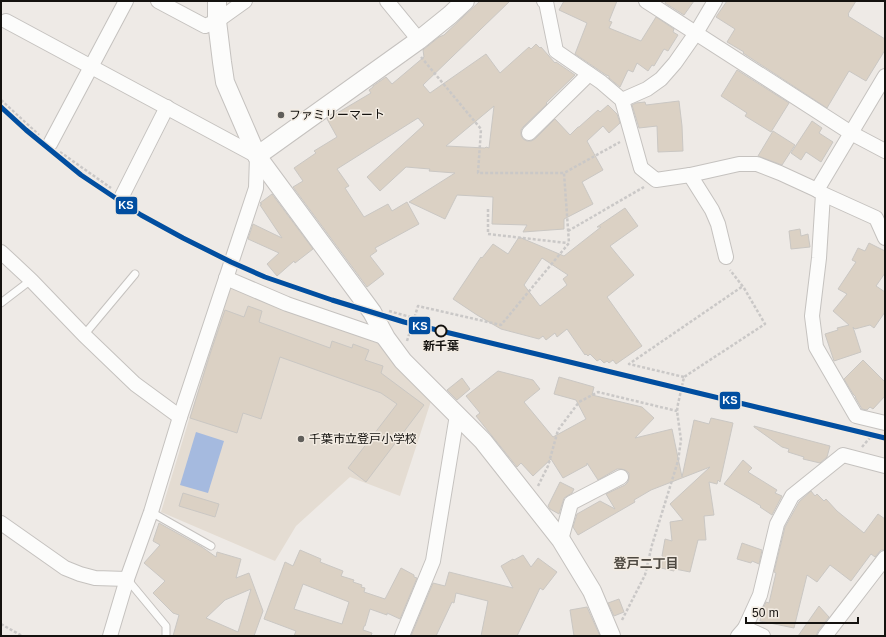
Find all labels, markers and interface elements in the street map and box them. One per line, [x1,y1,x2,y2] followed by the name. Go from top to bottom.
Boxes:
[289,108,385,122] place label: ファミリーマート
[276,110,286,120] marker: ファミリーマート
[115,196,138,215] line badge: KS
[118,199,134,211] text: KS
[408,316,431,335] line badge: KS
[412,320,428,332] text: KS
[434,324,448,338] marker: 新千葉
[423,339,459,353] place label: 新千葉
[719,391,741,410] line badge: KS
[722,394,738,406] text: KS
[309,432,417,446] place label: 千葉市立登戸小学校
[296,434,306,444] marker: 千葉市立登戸小学校
[613,556,679,571] district label: 登戸二丁目
[746,599,858,625] scale bar
[752,606,779,620] text: 50 m

